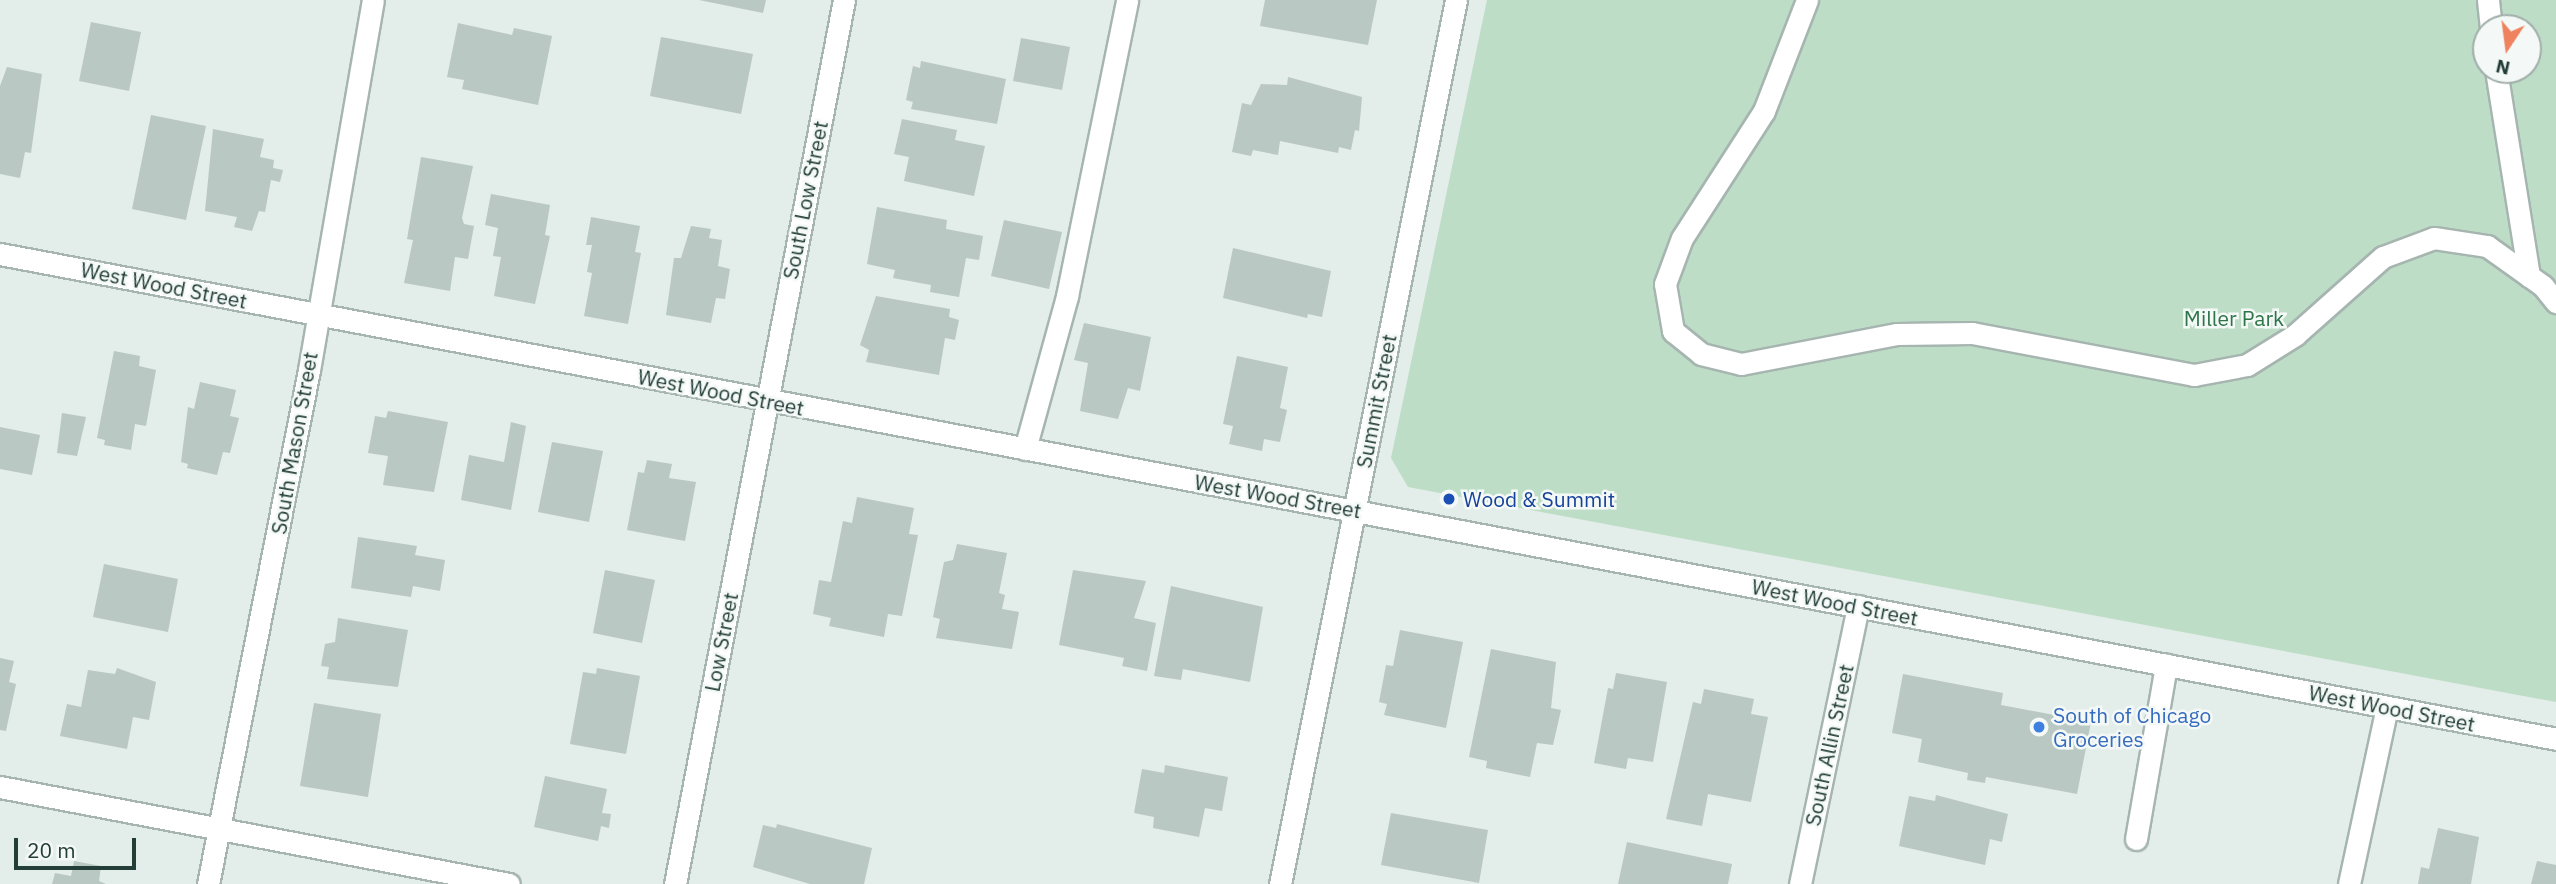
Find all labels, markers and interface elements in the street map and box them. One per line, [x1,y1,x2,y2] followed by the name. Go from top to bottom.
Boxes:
[2472,14,2542,84] north arrow
[2493,54,2512,81] text: N
[777,119,833,281] street label: South Low Street
[79,257,249,313] street label: West Wood Street
[2184,305,2284,331] park label: Miller Park
[1351,332,1401,470] street label: Summit Street
[266,350,322,536] street label: South Mason Street
[636,364,806,420] street label: West Wood Street
[1193,469,1363,523] street label: West Wood Street
[1463,486,1615,512] place label: Wood & Summit
[1441,491,1457,507] marker: Wood & Summit
[1750,574,1920,630] street label: West Wood Street
[699,590,743,694] street label: Low Street
[1800,662,1858,828] street label: South Allin Street
[2307,680,2477,736] street label: West Wood Street
[2053,702,2211,752] place label: South of Chicago Groceries
[2031,719,2047,735] marker: South of Chicago Groceries
[18,824,140,868] scale bar
[27,836,76,864] text: 20 m

